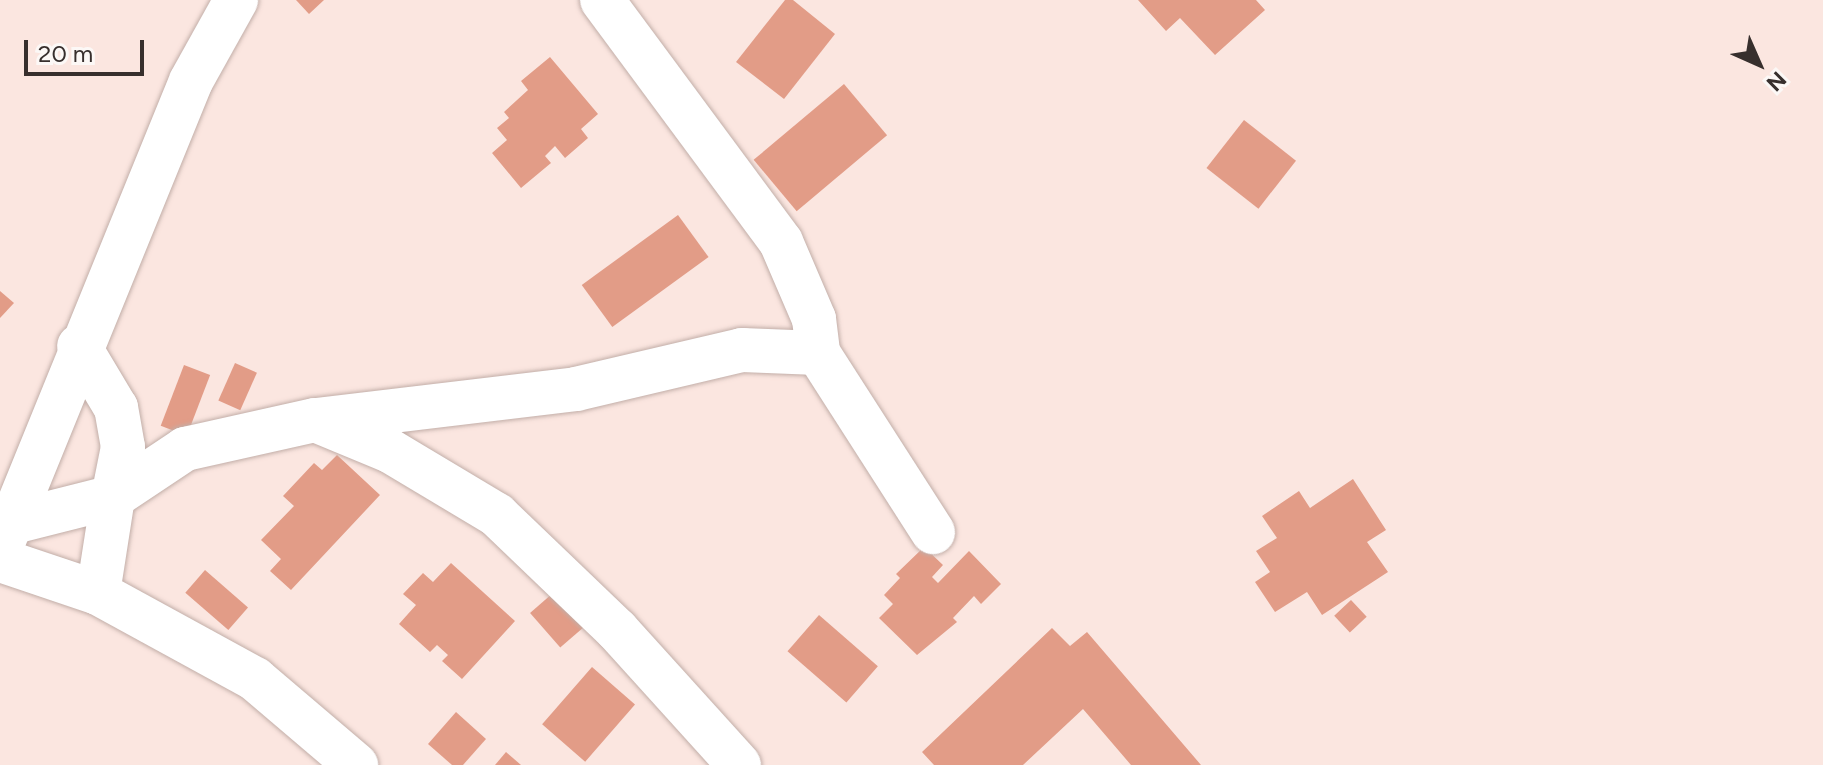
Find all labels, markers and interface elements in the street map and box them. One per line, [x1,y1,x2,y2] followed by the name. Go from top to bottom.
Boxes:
[28,24,148,74] scale bar
[1719,24,1799,104] north arrow
[38,39,93,68] text: 20 m
[1761,66,1792,97] text: N

